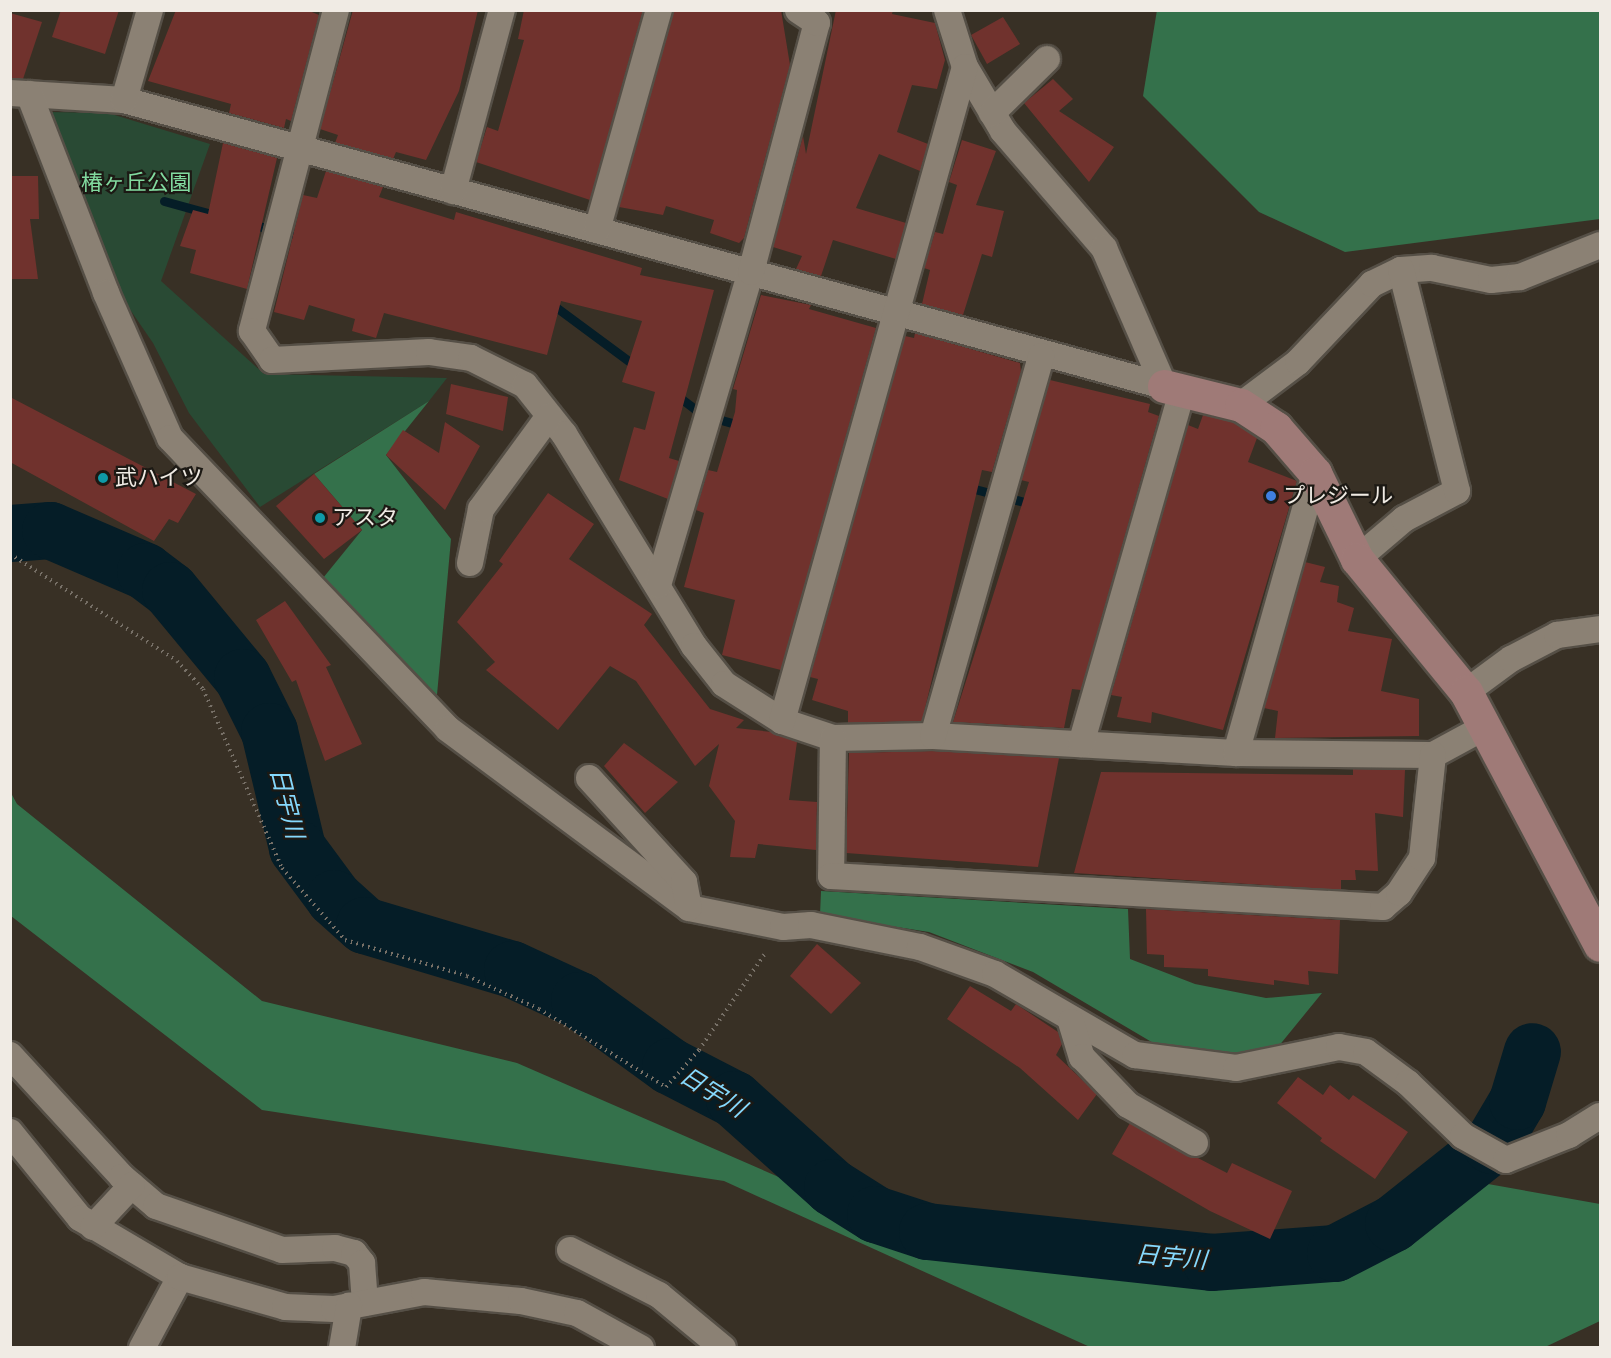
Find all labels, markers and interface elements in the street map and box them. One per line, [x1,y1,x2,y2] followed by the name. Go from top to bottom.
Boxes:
[81,170,191,196] park label: 椿ヶ丘公園
[115,465,203,491] place label: 武ハイツ
[96,471,110,485] marker: 武ハイツ
[1283,483,1393,509] place label: プレジール
[1264,489,1278,503] marker: プレジール
[332,505,398,531] place label: アスタ
[313,511,327,525] marker: アスタ
[264,765,310,841] water label: 日宇川
[675,1061,751,1123] water label: 日宇川
[1134,1240,1208,1274] water label: 日宇川

